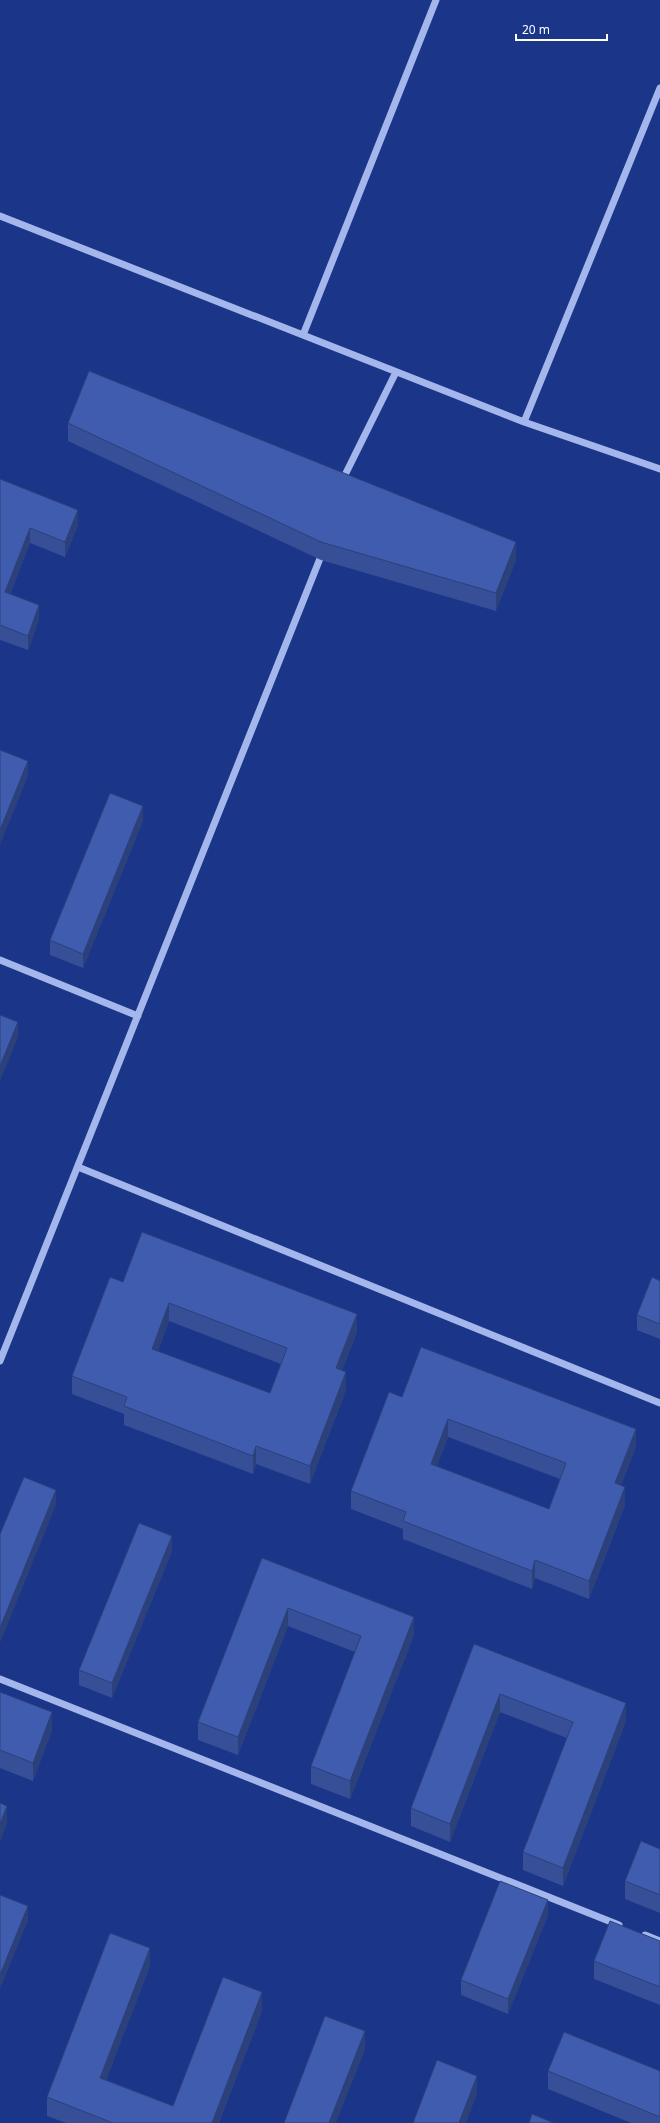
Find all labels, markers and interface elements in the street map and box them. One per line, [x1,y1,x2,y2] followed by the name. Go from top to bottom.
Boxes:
[516,16,607,42] scale bar
[522,21,550,38] text: 20 m

